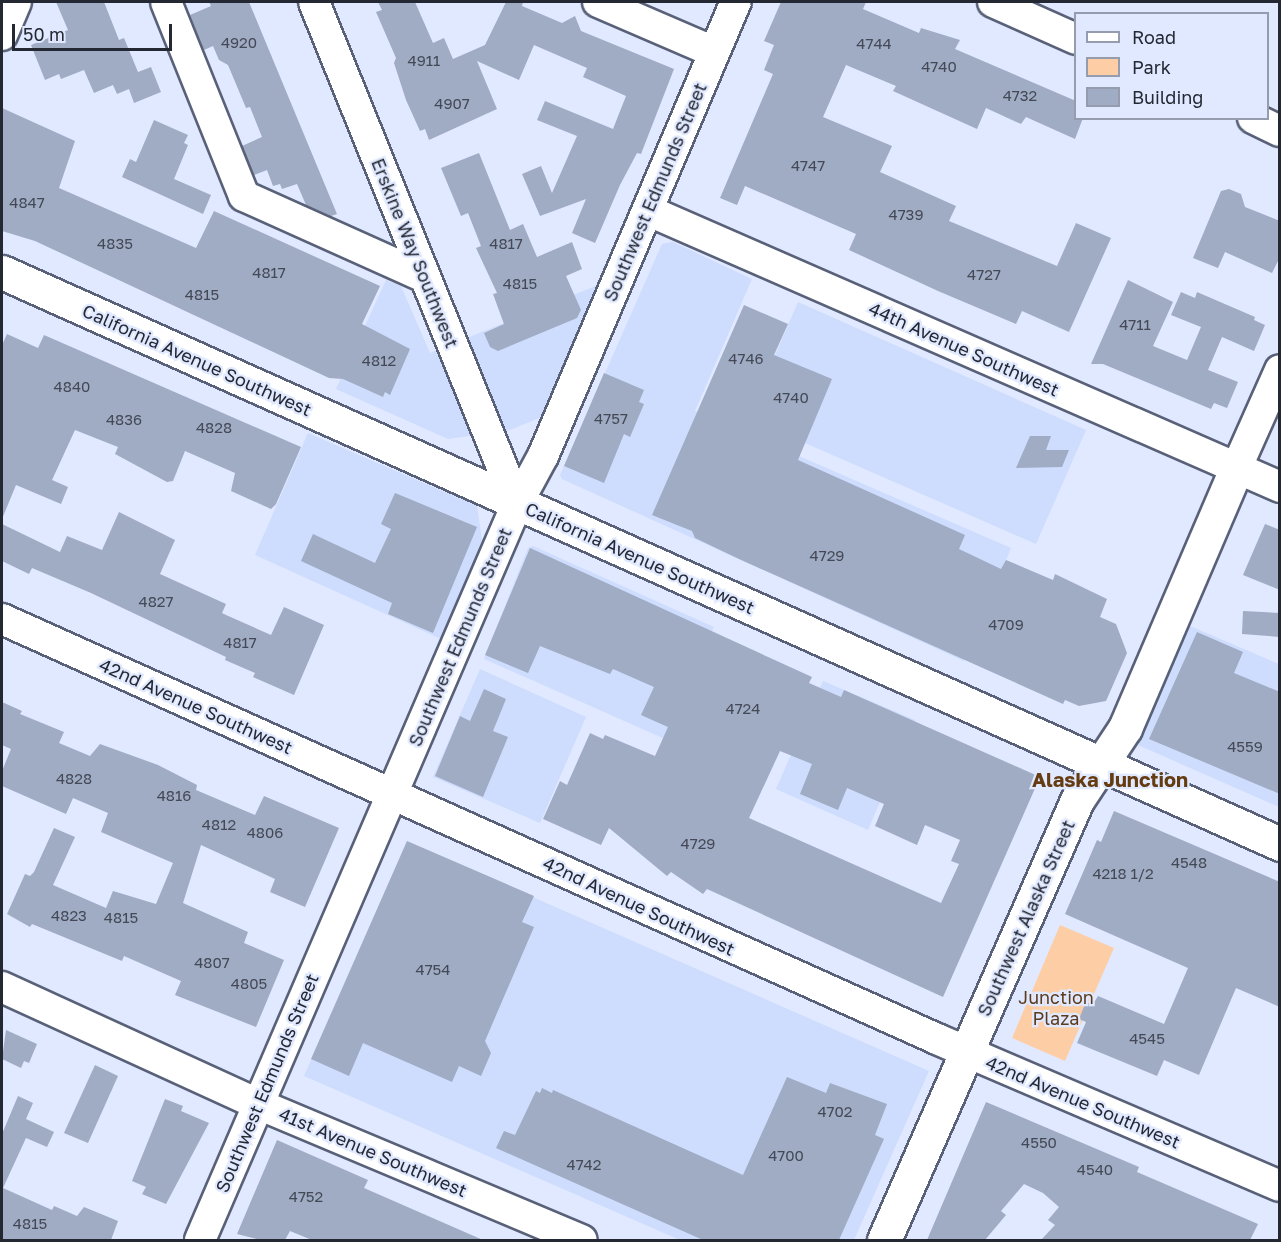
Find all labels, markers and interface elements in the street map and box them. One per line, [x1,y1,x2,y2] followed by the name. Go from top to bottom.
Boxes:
[15,12,176,50] scale bar
[1074,12,1269,120] legend
[23,23,65,45] text: 50 m
[1132,26,1176,48] text: Road
[221,34,257,52] house number: 4920
[856,35,892,53] house number: 4744
[408,52,440,70] house number: 4911
[1132,56,1171,78] text: Park
[921,58,957,76] house number: 4740
[599,79,711,305] street label: Southwest Edmunds Street
[1132,86,1203,108] text: Building
[1003,87,1037,105] house number: 4732
[434,95,470,113] house number: 4907
[367,155,463,351] street label: Erskine Way Southwest
[791,157,825,175] house number: 4747
[9,194,45,212] house number: 4847
[889,206,923,224] house number: 4739
[97,235,133,253] house number: 4835
[489,235,523,253] house number: 4817
[252,264,286,282] house number: 4817
[967,266,1001,284] house number: 4727
[503,275,537,293] house number: 4815
[185,286,219,304] house number: 4815
[866,297,1062,401] street label: 44th Avenue Southwest
[79,300,315,420] street label: California Avenue Southwest
[1119,316,1151,334] house number: 4711
[728,350,764,368] house number: 4746
[362,352,396,370] house number: 4812
[54,378,90,396] house number: 4840
[773,389,809,407] house number: 4740
[594,410,628,428] house number: 4757
[106,411,142,429] house number: 4836
[196,419,232,437] house number: 4828
[522,498,758,618] street label: California Avenue Southwest
[404,524,516,750] street label: Southwest Edmunds Street
[810,547,844,565] house number: 4729
[139,593,173,611] house number: 4827
[988,616,1024,634] house number: 4709
[223,634,257,652] house number: 4817
[96,654,296,758] street label: 42nd Avenue Southwest
[726,700,760,718] house number: 4724
[1227,738,1263,756] house number: 4559
[1032,767,1188,791] district label: Alaska Junction
[56,770,92,788] house number: 4828
[157,787,191,805] house number: 4816
[202,816,236,834] house number: 4812
[973,817,1079,1019] street label: Southwest Alaska Street
[247,824,283,842] house number: 4806
[681,835,715,853] house number: 4729
[540,852,738,960] street label: 42nd Avenue Southwest
[1171,854,1207,872] house number: 4548
[1092,865,1154,883] house number: 4218 1/2
[51,907,87,925] house number: 4823
[104,909,138,927] house number: 4815
[194,954,230,972] house number: 4807
[416,961,450,979] house number: 4754
[211,970,323,1196] street label: Southwest Edmunds Street
[231,975,267,993] house number: 4805
[1018,987,1094,1030] park label: Junction Plaza
[1129,1030,1165,1048] house number: 4545
[983,1051,1183,1153] street label: 42nd Avenue Southwest
[276,1103,470,1201] street label: 41st Avenue Southwest
[817,1103,853,1121] house number: 4702
[1021,1134,1057,1152] house number: 4550
[768,1147,804,1165] house number: 4700
[567,1156,601,1174] house number: 4742
[1077,1161,1113,1179] house number: 4540
[289,1188,323,1206] house number: 4752
[13,1215,47,1233] house number: 4815

